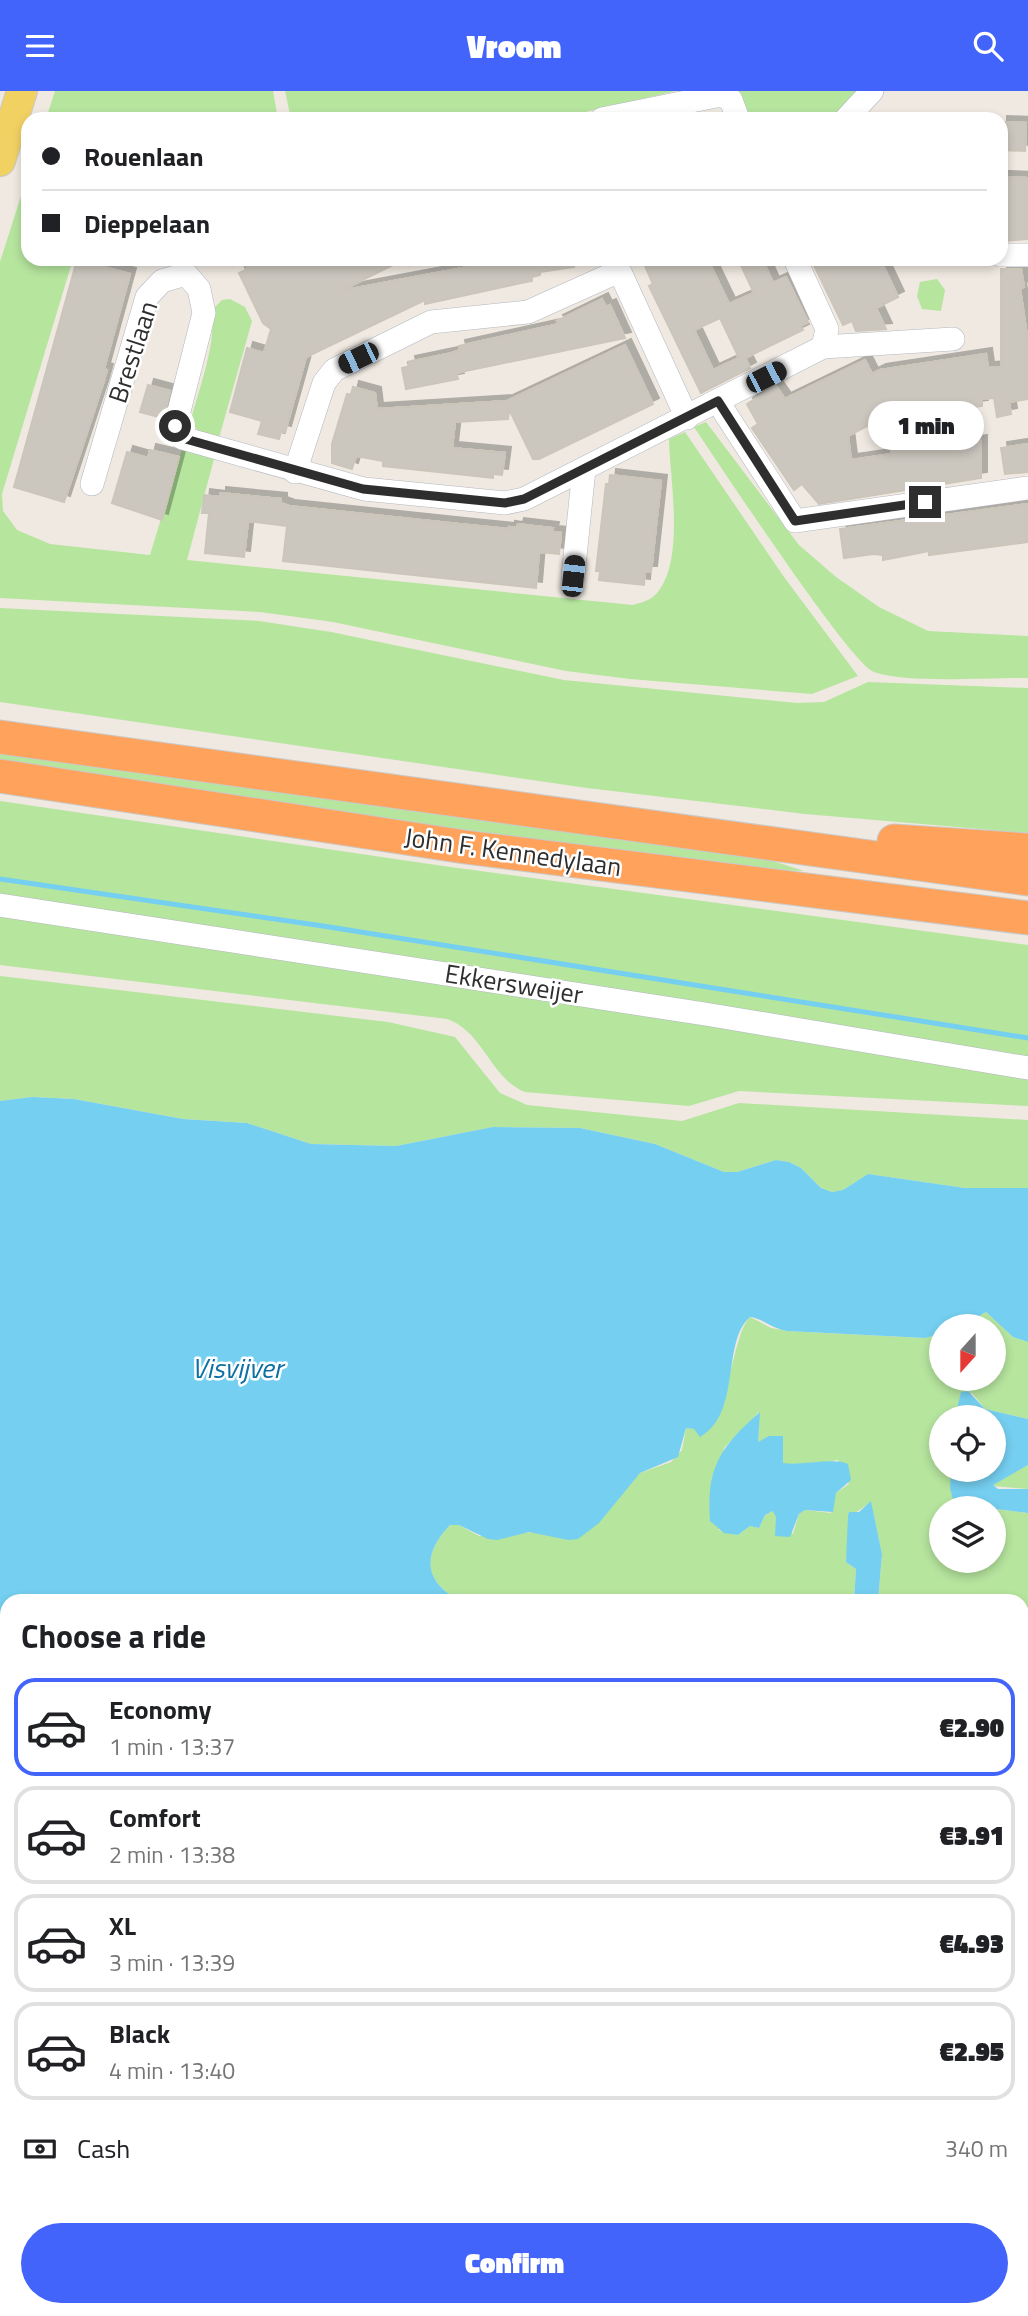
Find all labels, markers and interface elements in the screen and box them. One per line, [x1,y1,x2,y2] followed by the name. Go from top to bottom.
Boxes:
[467,22,561,70] text: Vroom
[21,27,59,65] icon: menu
[969,27,1007,65] icon: search
[84,137,204,176] text: Rouenlaan
[84,204,210,243] text: Dieppelaan
[98,296,167,408] street label: Brestlaan
[335,339,382,377] car
[743,358,790,396] car
[867,401,983,449] callout: 1 min
[897,408,955,443] text: 1 min
[159,410,191,442] route start
[909,486,941,518] route end
[561,554,586,598] car
[402,817,624,886] street label: John F. Kennedylaan
[442,953,586,1014] street label: Ekkersweijer
[929,1314,1006,1391] north arrow
[929,1314,1006,1573] map controls
[191,1346,286,1389] water label: Visvijver
[929,1405,1006,1482] button: locate
[929,1496,1006,1573] button: layers
[21,1612,206,1660] text: Choose a ride
[109,1690,211,1729] text: Economy
[25,1696,88,1759] icon: car
[939,1708,1004,1747] text: €2.90
[109,1729,235,1764] text: 1 min · 13:37
[109,1798,201,1837] text: Comfort
[25,1804,88,1867] icon: car
[939,1816,1004,1855] text: €3.91
[109,1837,235,1872] text: 2 min · 13:38
[109,1906,136,1945] text: XL
[25,1912,88,1975] icon: car
[939,1924,1004,1963] text: €4.93
[109,1945,235,1980] text: 3 min · 13:39
[109,2014,170,2053] text: Black
[25,2020,88,2083] icon: car
[939,2032,1004,2071] text: €2.95
[109,2053,235,2088] text: 4 min · 13:40
[77,2129,130,2168] text: Cash
[21,2130,59,2168] icon: cash
[945,2131,1008,2166] text: 340 m
[21,2223,1008,2303] button: Confirm

